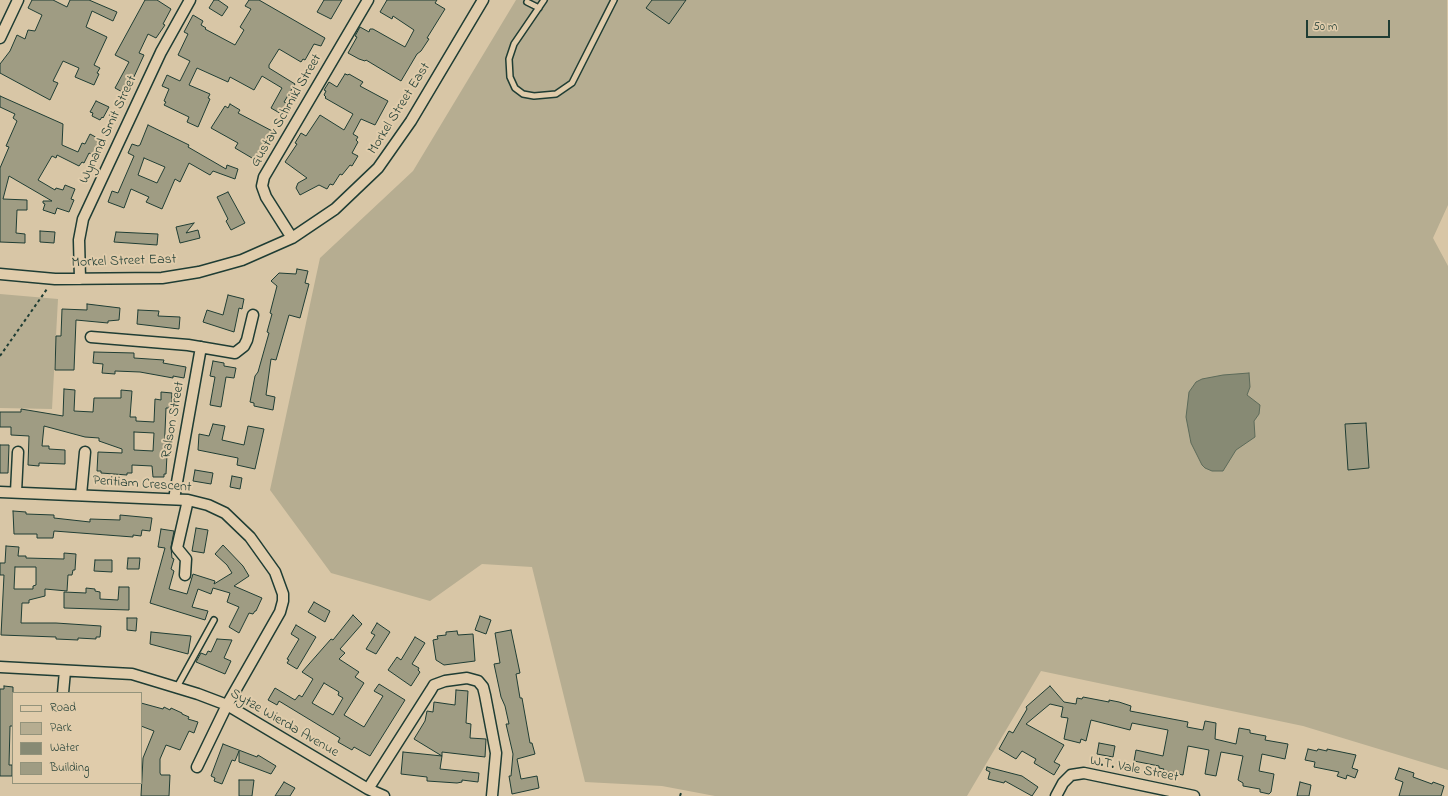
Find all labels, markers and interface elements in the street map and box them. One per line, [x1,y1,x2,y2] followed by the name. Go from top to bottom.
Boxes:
[1308,12,1392,38] scale bar
[1313,18,1337,36] text: 50 m
[248,52,326,170] street label: Gustav Schmikl Street
[365,60,435,158] street label: Morkel Street East
[77,73,141,187] street label: Wynand Smit Street
[71,252,177,272] street label: Morkel Street East
[159,380,189,460] street label: Ralson Street
[92,473,192,497] street label: Peritiam Crescent
[227,686,341,762] street label: Sytze Wierda Avenue
[12,692,142,784] legend
[50,699,76,717] text: Road
[50,719,72,737] text: Park
[50,739,79,757] text: Water
[1088,753,1180,787] street label: W.T. Vale Street
[50,759,89,777] text: Building

